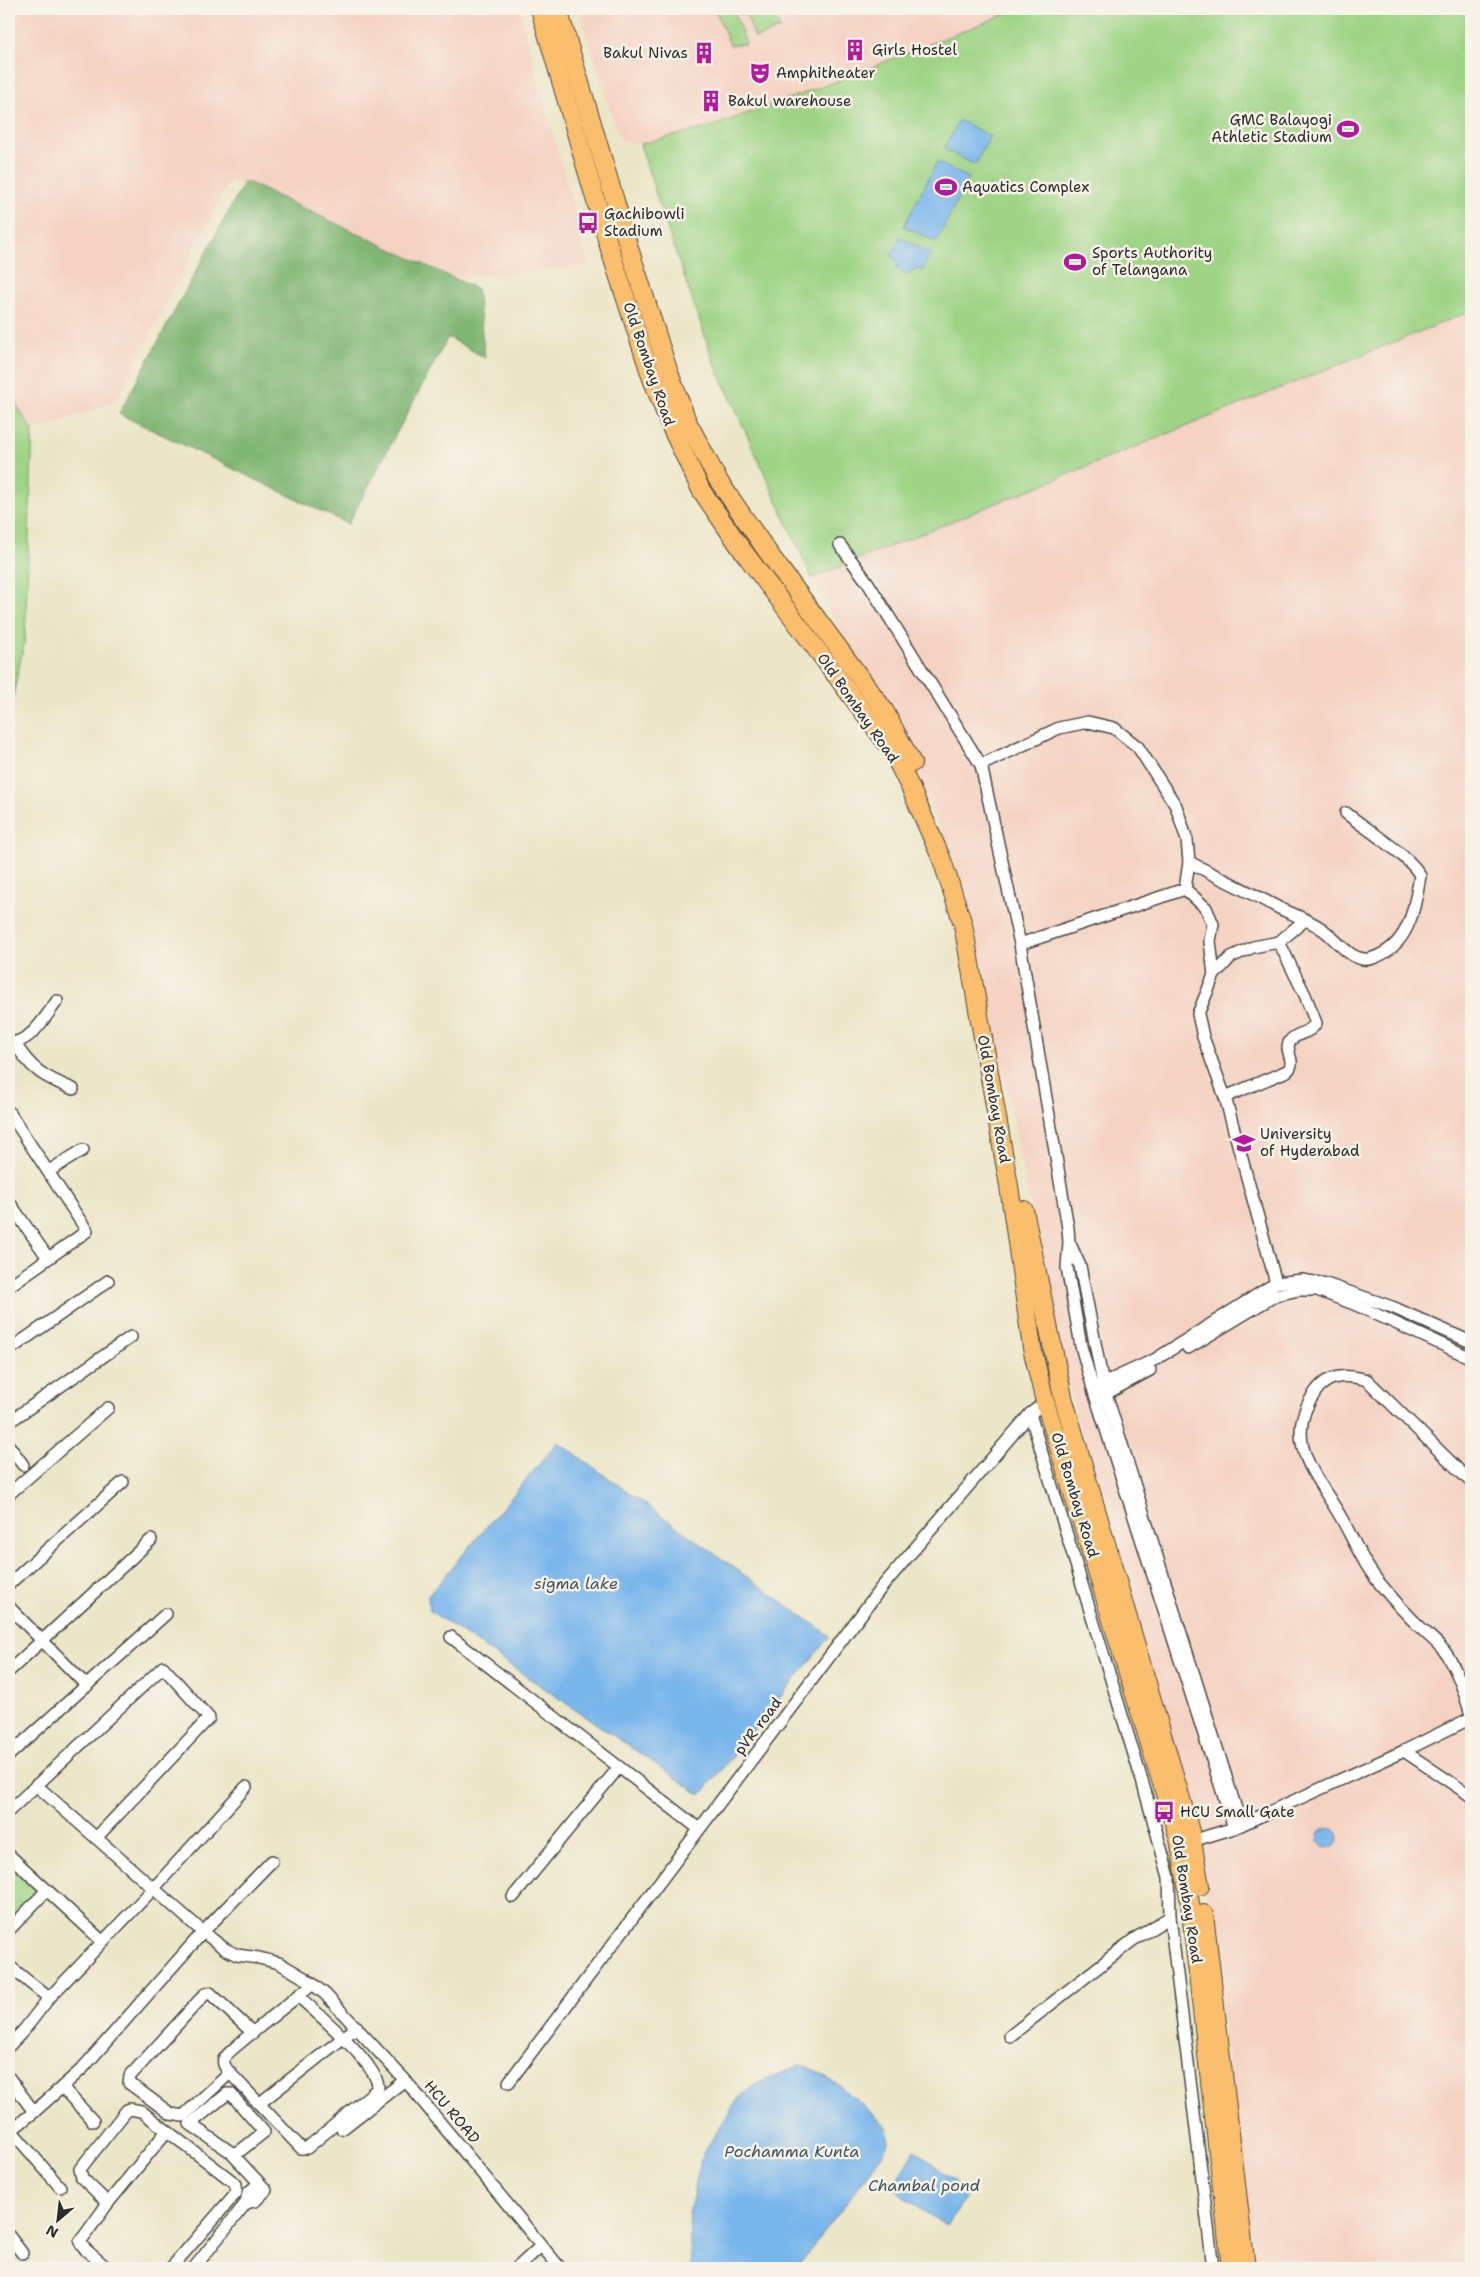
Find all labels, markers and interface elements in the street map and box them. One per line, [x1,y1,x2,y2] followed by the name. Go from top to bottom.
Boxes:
[842,37,868,63] building icon: Girls Hostel
[691,40,717,66] building icon: Bakul Nivas
[872,40,957,60] place label: Girls Hostel
[603,43,688,63] place label: Bakul Nivas
[747,60,773,86] theatre icon: Amphitheater
[776,63,876,83] place label: Amphitheater
[698,88,724,114] building icon: Bakul warehouse
[728,91,852,111] place label: Bakul warehouse
[1211,110,1332,147] place label: GMC Balayogi Athletic Stadium
[1335,116,1361,142] sports icon: GMC Balayogi Athletic Stadium
[933,174,959,200] sports icon: Aquatics Complex
[962,177,1090,197] place label: Aquatics Complex
[604,204,685,241] place label: Gachibowli Stadium
[575,210,601,236] bus stop icon: Gachibowli Stadium
[1092,243,1212,280] place label: Sports Authority of Telangana
[1062,249,1088,275] sports icon: Sports Authority of Telangana
[618,299,680,429] street label: Old Bombay Road
[813,649,904,767] street label: Old Bombay Road
[973,1033,1015,1165] street label: Old Bombay Road
[1260,1124,1360,1161] place label: University of Hyderabad
[1231,1130,1257,1156] school or university icon: University of Hyderabad
[1046,1430,1104,1561] street label: Old Bombay Road
[534,1573,618,1594] water label: sigma lake
[730,1693,786,1759] street label: pVR road
[1151,1799,1177,1825] bus stop icon: HCU Small Gate
[1180,1802,1295,1822] place label: HCU Small Gate
[1167,1833,1207,1965] street label: Old Bombay Road
[420,2076,484,2148] street label: HCU ROAD
[725,2141,859,2162] water label: Pochamma Kunta
[868,2175,981,2196] water label: Chambal pond
[32,2194,82,2244] north arrow
[43,2221,61,2242] text: N

